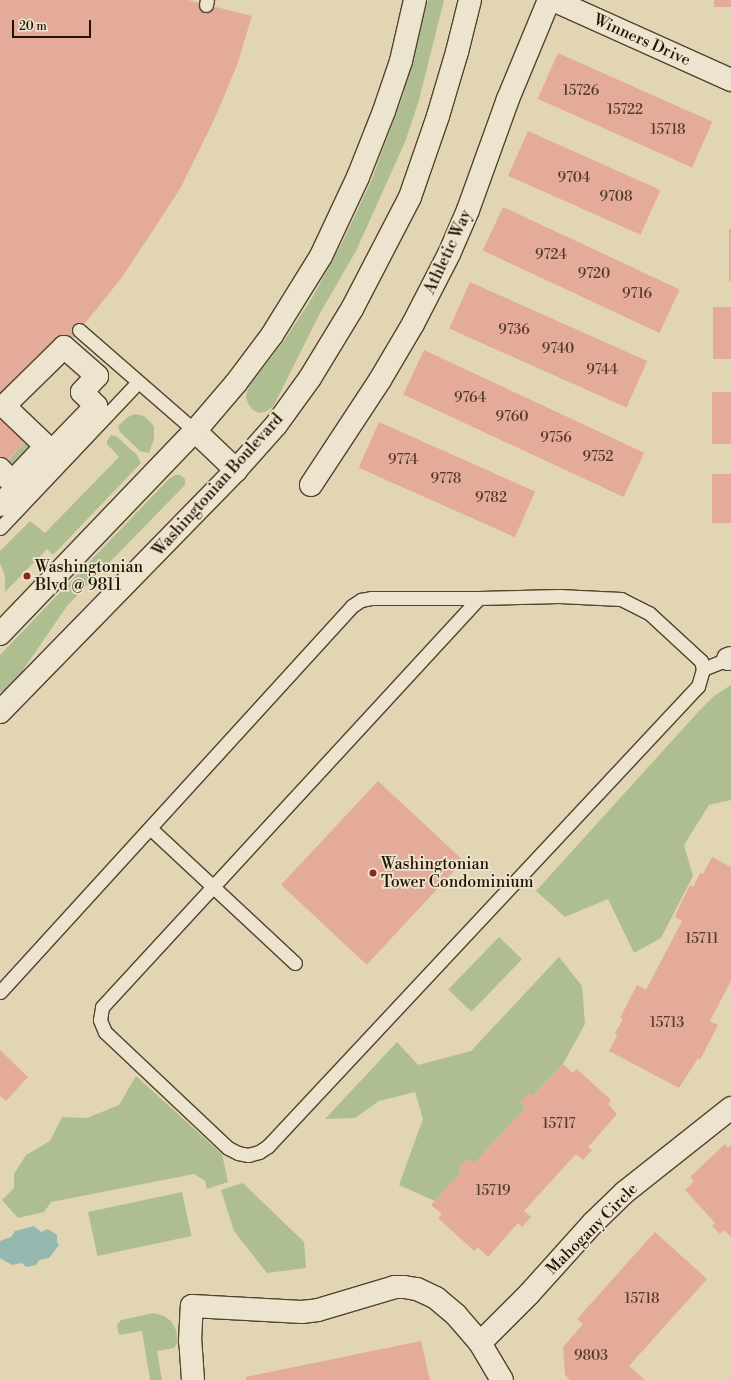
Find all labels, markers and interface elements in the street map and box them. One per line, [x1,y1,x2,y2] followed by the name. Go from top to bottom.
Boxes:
[590,10,694,70] street label: Winners Drive
[14,12,93,38] scale bar
[19,19,47,34] text: 20 m
[563,83,599,99] house number: 15726
[607,102,643,118] house number: 15722
[650,122,686,138] house number: 15718
[558,170,590,186] house number: 9704
[599,189,633,205] house number: 9708
[420,207,476,297] street label: Athletic Way
[535,247,567,263] house number: 9724
[578,266,610,282] house number: 9720
[622,286,652,302] house number: 9716
[498,322,530,338] house number: 9736
[542,341,574,357] house number: 9740
[586,362,618,378] house number: 9744
[454,390,486,406] house number: 9764
[496,409,528,425] house number: 9760
[149,410,287,560] street label: Washingtonian Boulevard
[540,430,572,446] house number: 9756
[583,449,613,465] house number: 9752
[388,452,418,468] house number: 9774
[431,471,461,487] house number: 9778
[475,490,507,506] house number: 9782
[35,557,143,595] place label: Washingtonian Blvd @ 9811
[22,571,32,581] marker: Washingtonian Blvd @ 9811
[381,854,534,892] place label: Washingtonian Tower Condominium
[368,868,378,878] marker: Washingtonian Tower Condominium
[685,931,719,947] house number: 15711
[650,1015,684,1031] house number: 15713
[542,1116,576,1132] house number: 15717
[542,1179,642,1279] street label: Mahogany Circle
[476,1183,510,1199] house number: 15719
[624,1291,660,1307] house number: 15718
[574,1348,608,1364] house number: 9803

